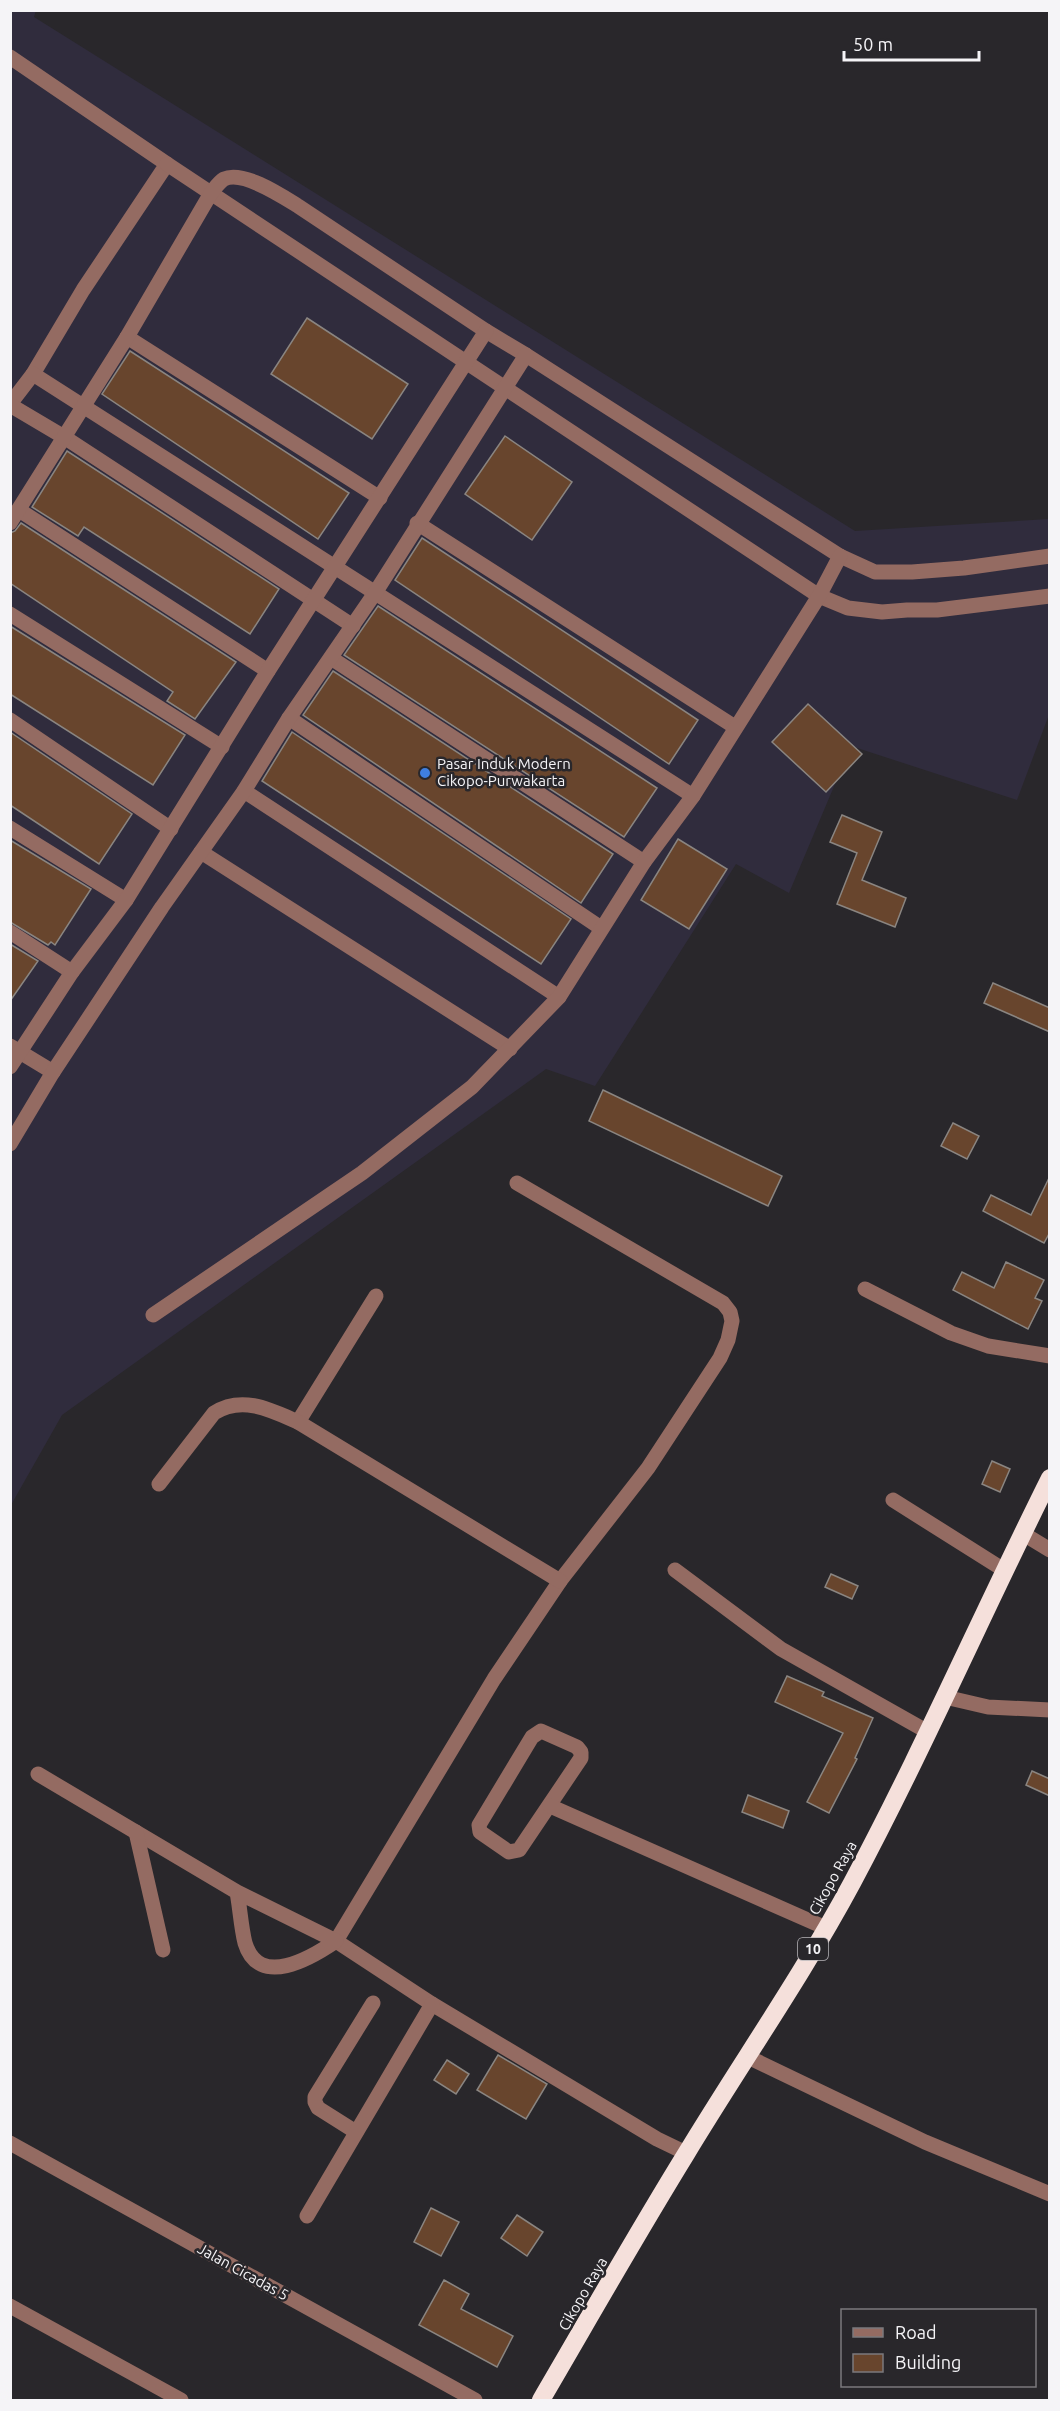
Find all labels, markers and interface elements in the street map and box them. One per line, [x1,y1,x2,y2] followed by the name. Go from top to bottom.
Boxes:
[844,24,979,62] scale bar
[853,34,893,54] text: 50 m
[437,755,571,789] place label: Pasar Induk Modern Cikopo-Purwakarta
[418,766,432,780] marker: Pasar Induk Modern Cikopo-Purwakarta
[805,1838,860,1918] street label: Cikopo Raya
[798,1938,828,1960] road number: 10
[195,2240,292,2304] street label: Jalan Cicadas 5
[555,2254,610,2333] street label: Cikopo Raya
[841,2309,1036,2387] legend
[895,2322,937,2342] text: Road
[895,2352,961,2372] text: Building

